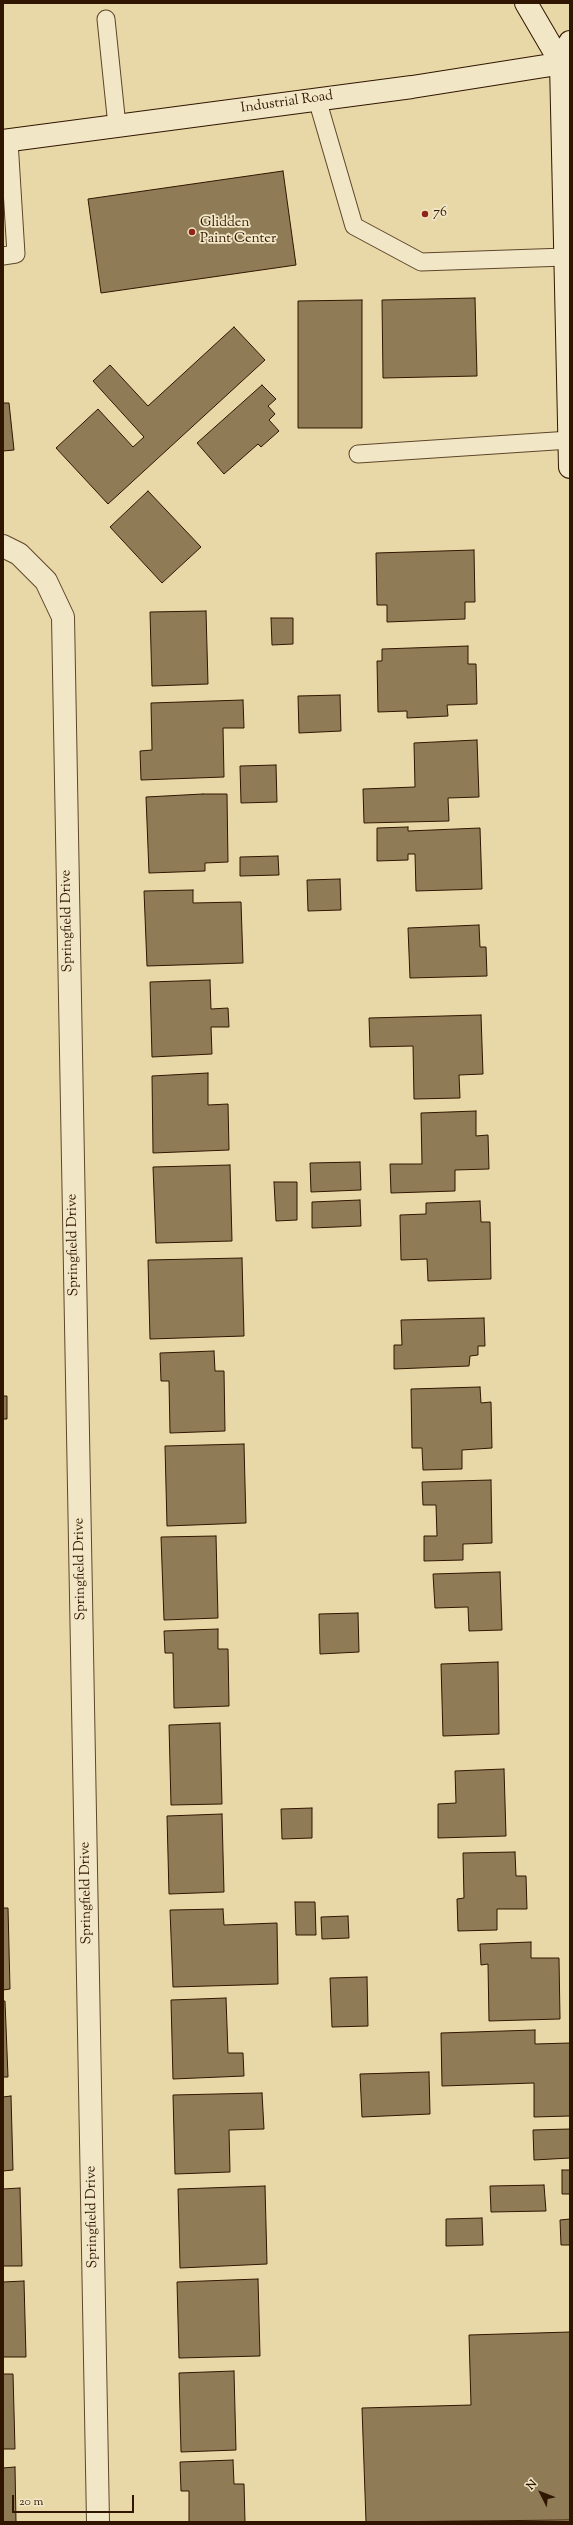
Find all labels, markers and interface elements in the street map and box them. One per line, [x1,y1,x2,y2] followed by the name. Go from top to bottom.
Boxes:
[240,88,334,118] street label: Industrial Road
[433,206,447,222] place label: 76
[420,209,430,219] marker: 76
[200,216,276,248] place label: Glidden Paint Center
[187,227,197,237] marker: Glidden Paint Center
[59,870,77,972] street label: Springfield Drive
[65,1194,83,1296] street label: Springfield Drive
[72,1518,90,1620] street label: Springfield Drive
[78,1842,96,1944] street label: Springfield Drive
[84,2166,102,2268] street label: Springfield Drive
[521,2473,561,2513] north arrow
[523,2476,541,2494] text: N
[14,2487,136,2513] scale bar
[19,2493,43,2511] text: 20 m

